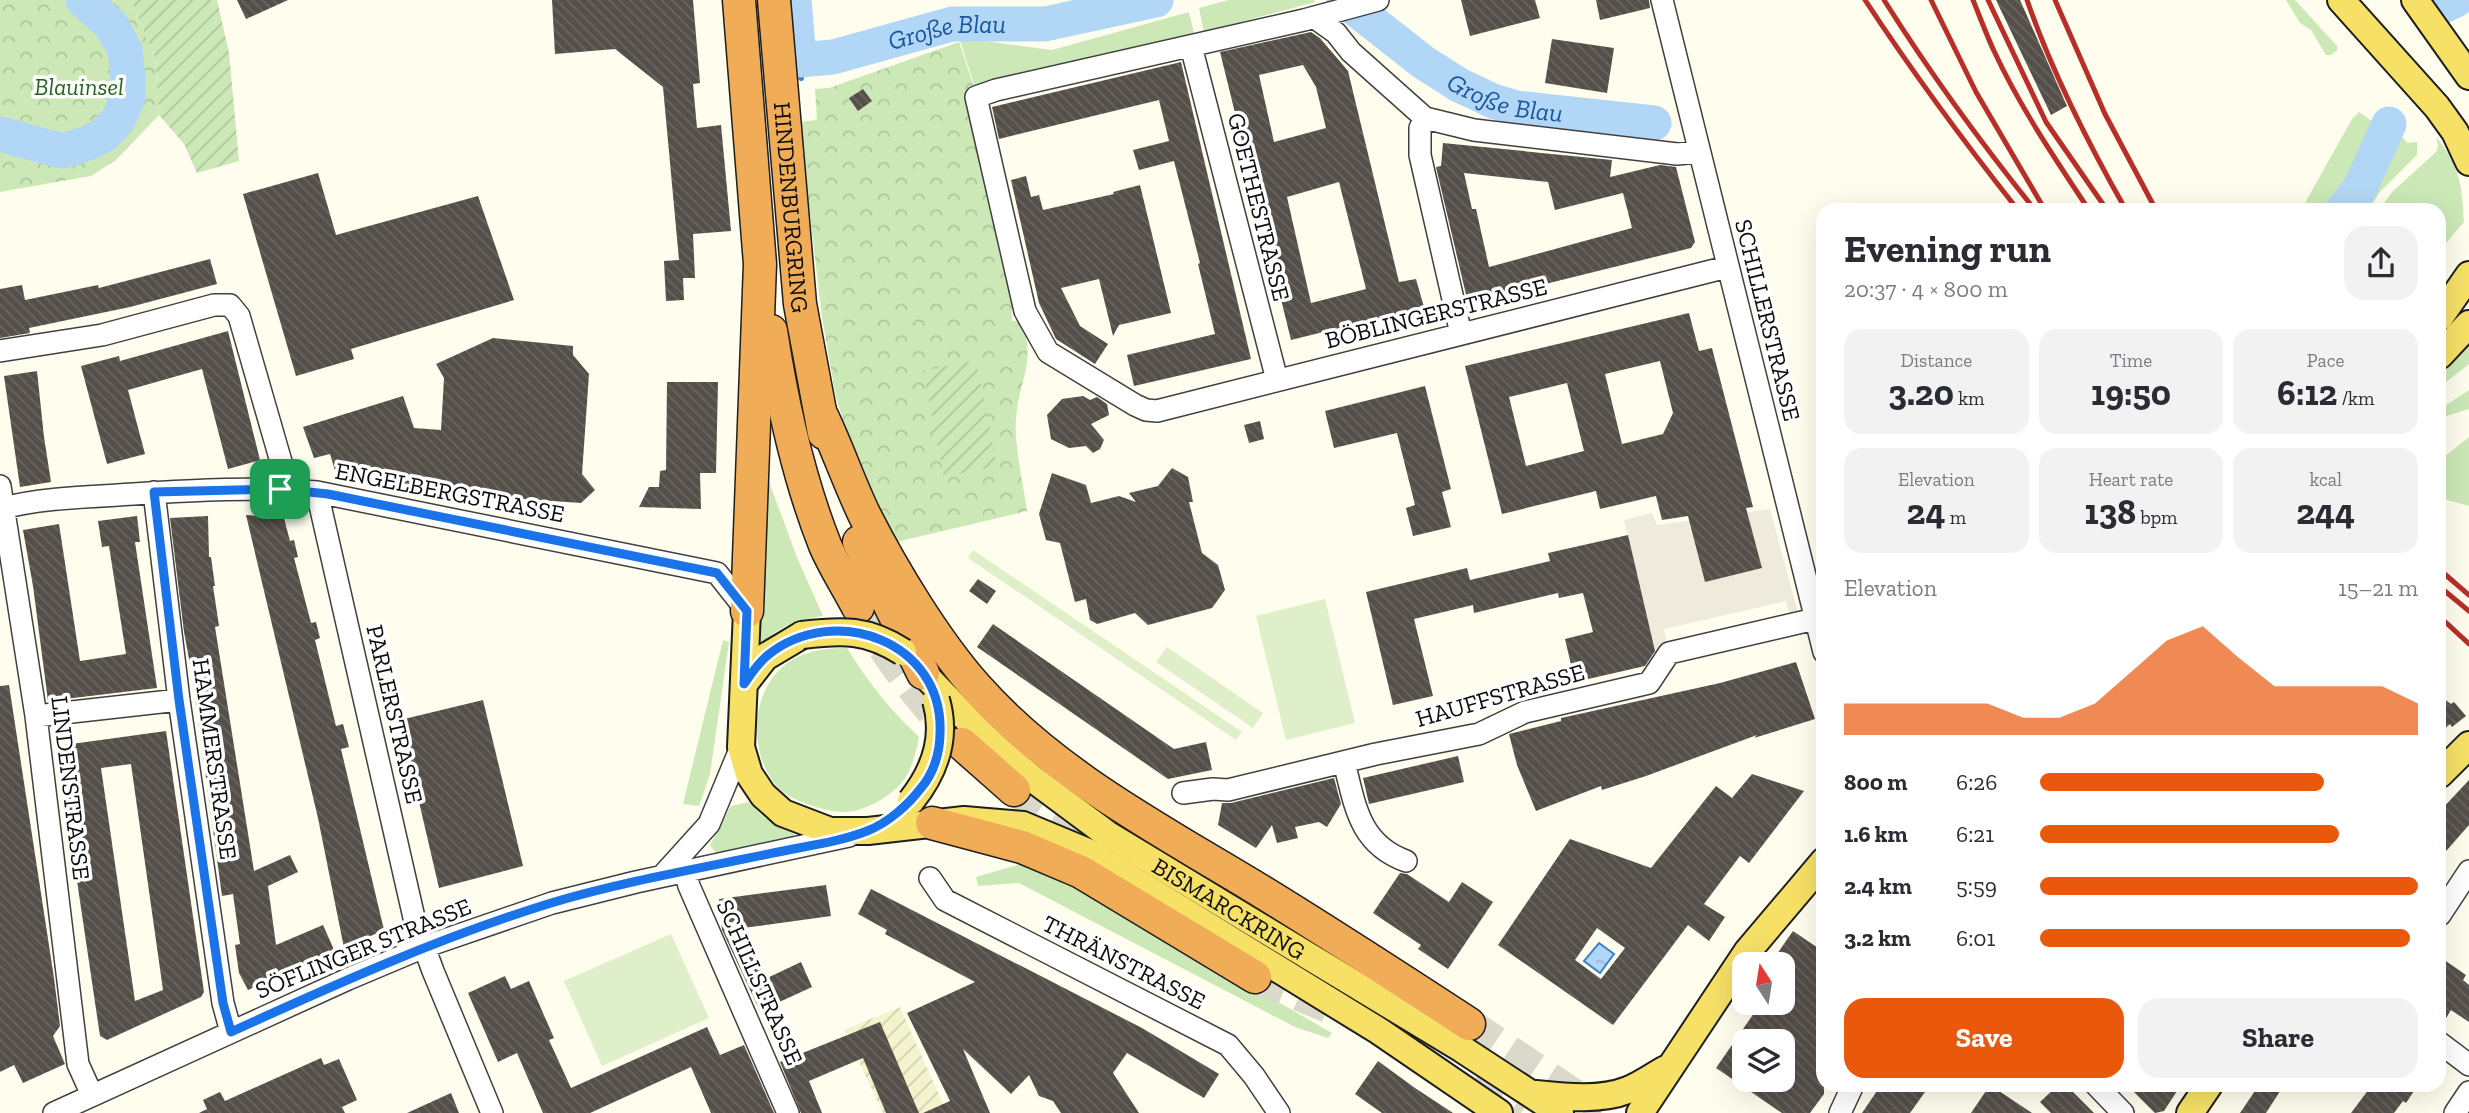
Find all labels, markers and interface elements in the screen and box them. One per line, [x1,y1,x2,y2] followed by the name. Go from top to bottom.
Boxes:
[884,8,1006,57] water label: Große Blau
[1441,66,1565,129] water label: Große Blau
[34,72,124,101] park label: Blauinsel
[768,101,816,315] street label: HINDENBURGRING
[1222,110,1296,304] street label: GOETHESTRASSE
[1729,216,1807,424] street label: SCHILLERSTRASSE
[1844,226,2051,272] text: Evening run
[2344,226,2418,300] button: share
[1322,271,1550,355] street label: BÖBLINGERSTRASSE
[1844,275,2008,303] text: 20:37 · 4 × 800 m
[1900,349,1972,372] text: Distance
[2110,349,2152,372] text: Time
[2307,349,2345,372] text: Pace
[1888,372,1954,414] text: 3.20
[2091,372,2171,414] text: 19:50
[2277,372,2337,414] text: 6:12
[1954,387,1984,410] text: km
[2337,387,2374,410] text: /km
[333,456,567,528] street label: ENGELBERGSTRASSE
[250,459,310,519] pin
[1898,468,1975,491] text: Elevation
[2089,468,2173,491] text: Heart rate
[2309,468,2342,491] text: kcal
[261,470,299,508] icon: arrive
[1907,491,1945,533] text: 24
[2085,491,2136,533] text: 138
[2296,491,2355,533] text: 244
[1945,506,1966,529] text: m
[2136,506,2177,529] text: bpm
[1844,574,1937,602] text: Elevation
[2338,574,2418,602] text: 15–21 m
[360,622,430,806] street label: PARLERSTRASSE
[187,657,243,861] street label: HAMMERSTRASSE
[1412,657,1588,733] street label: HAUFFSTRASSE
[45,695,97,881] street label: LINDENSTRASSE
[1844,768,1907,796] text: 800 m
[1956,768,1997,796] text: 6:26
[1844,820,1908,848] text: 1.6 km
[1956,820,1994,848] text: 6:21
[1147,851,1311,965] street label: BISMARCKRING
[1844,872,1912,900] text: 2.4 km
[1956,872,1997,900] text: 5:59
[251,891,475,1005] street label: SÖFLINGER STRASSE
[711,895,809,1069] street label: SCHILLSTRASSE
[1038,908,1210,1016] street label: THRÄNSTRASSE
[1844,924,1911,952] text: 3.2 km
[1956,924,1995,952] text: 6:01
[1732,952,1796,1015] north arrow
[1732,952,1795,1092] map controls
[1844,998,2124,1078] button: Save
[2138,998,2418,1078] button: Share
[1732,1029,1795,1092] button: layers

